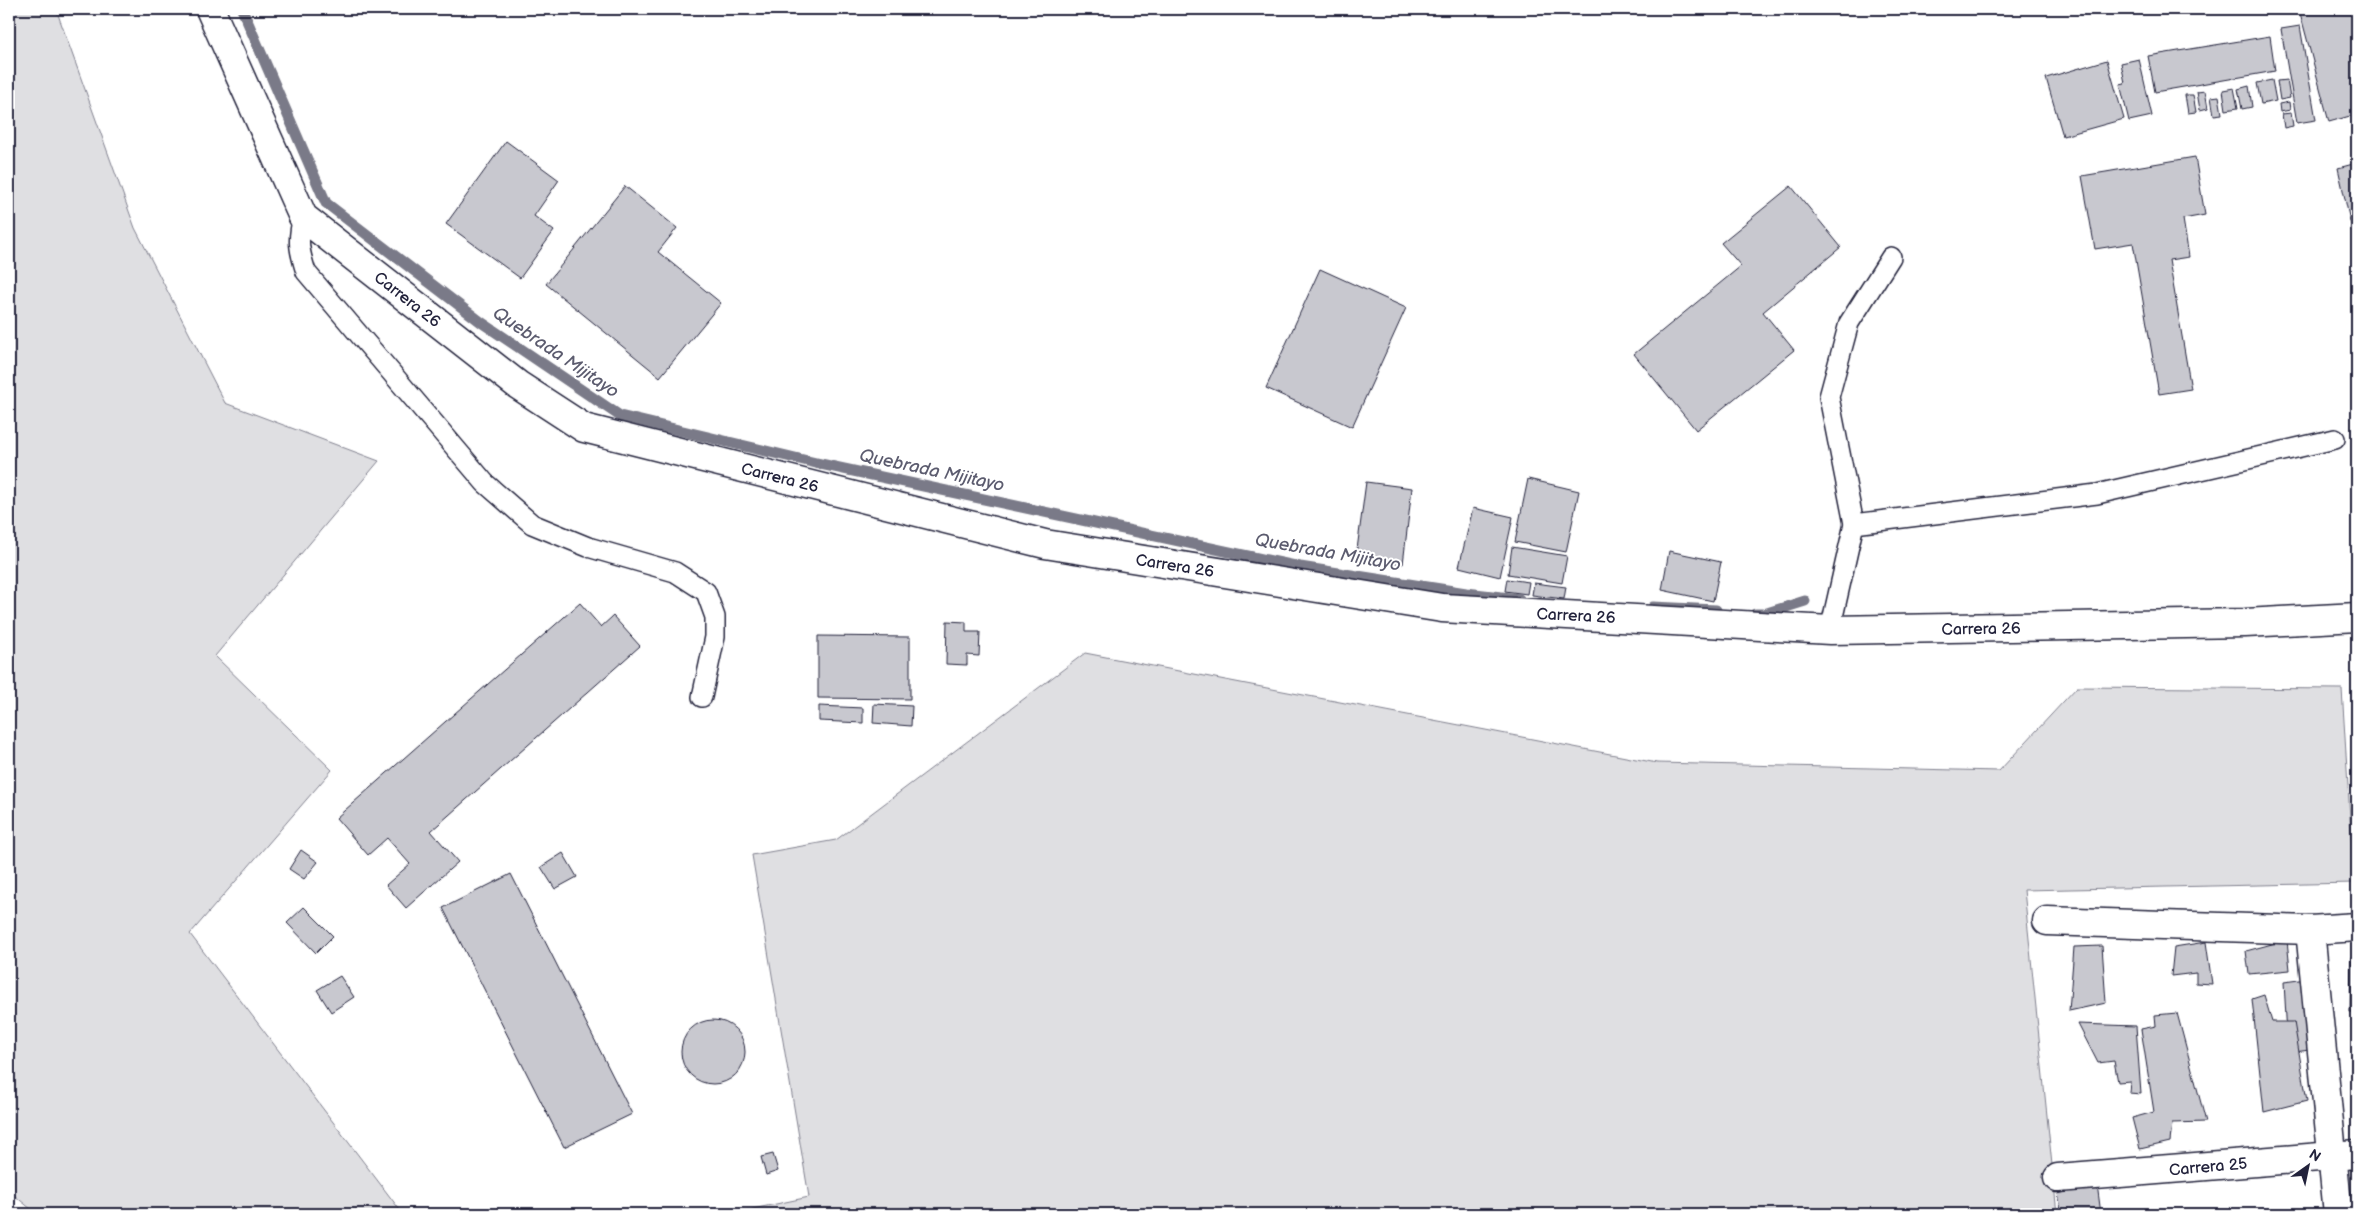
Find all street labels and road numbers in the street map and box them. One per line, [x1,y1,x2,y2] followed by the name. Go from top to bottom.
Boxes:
[370,268,444,332] street label: Carrera 26
[739,460,821,497] street label: Carrera 26
[1134,551,1216,582] street label: Carrera 26
[1536,605,1616,628] street label: Carrera 26
[1941,619,2021,640] street label: Carrera 26
[2168,1155,2248,1180] street label: Carrera 25

